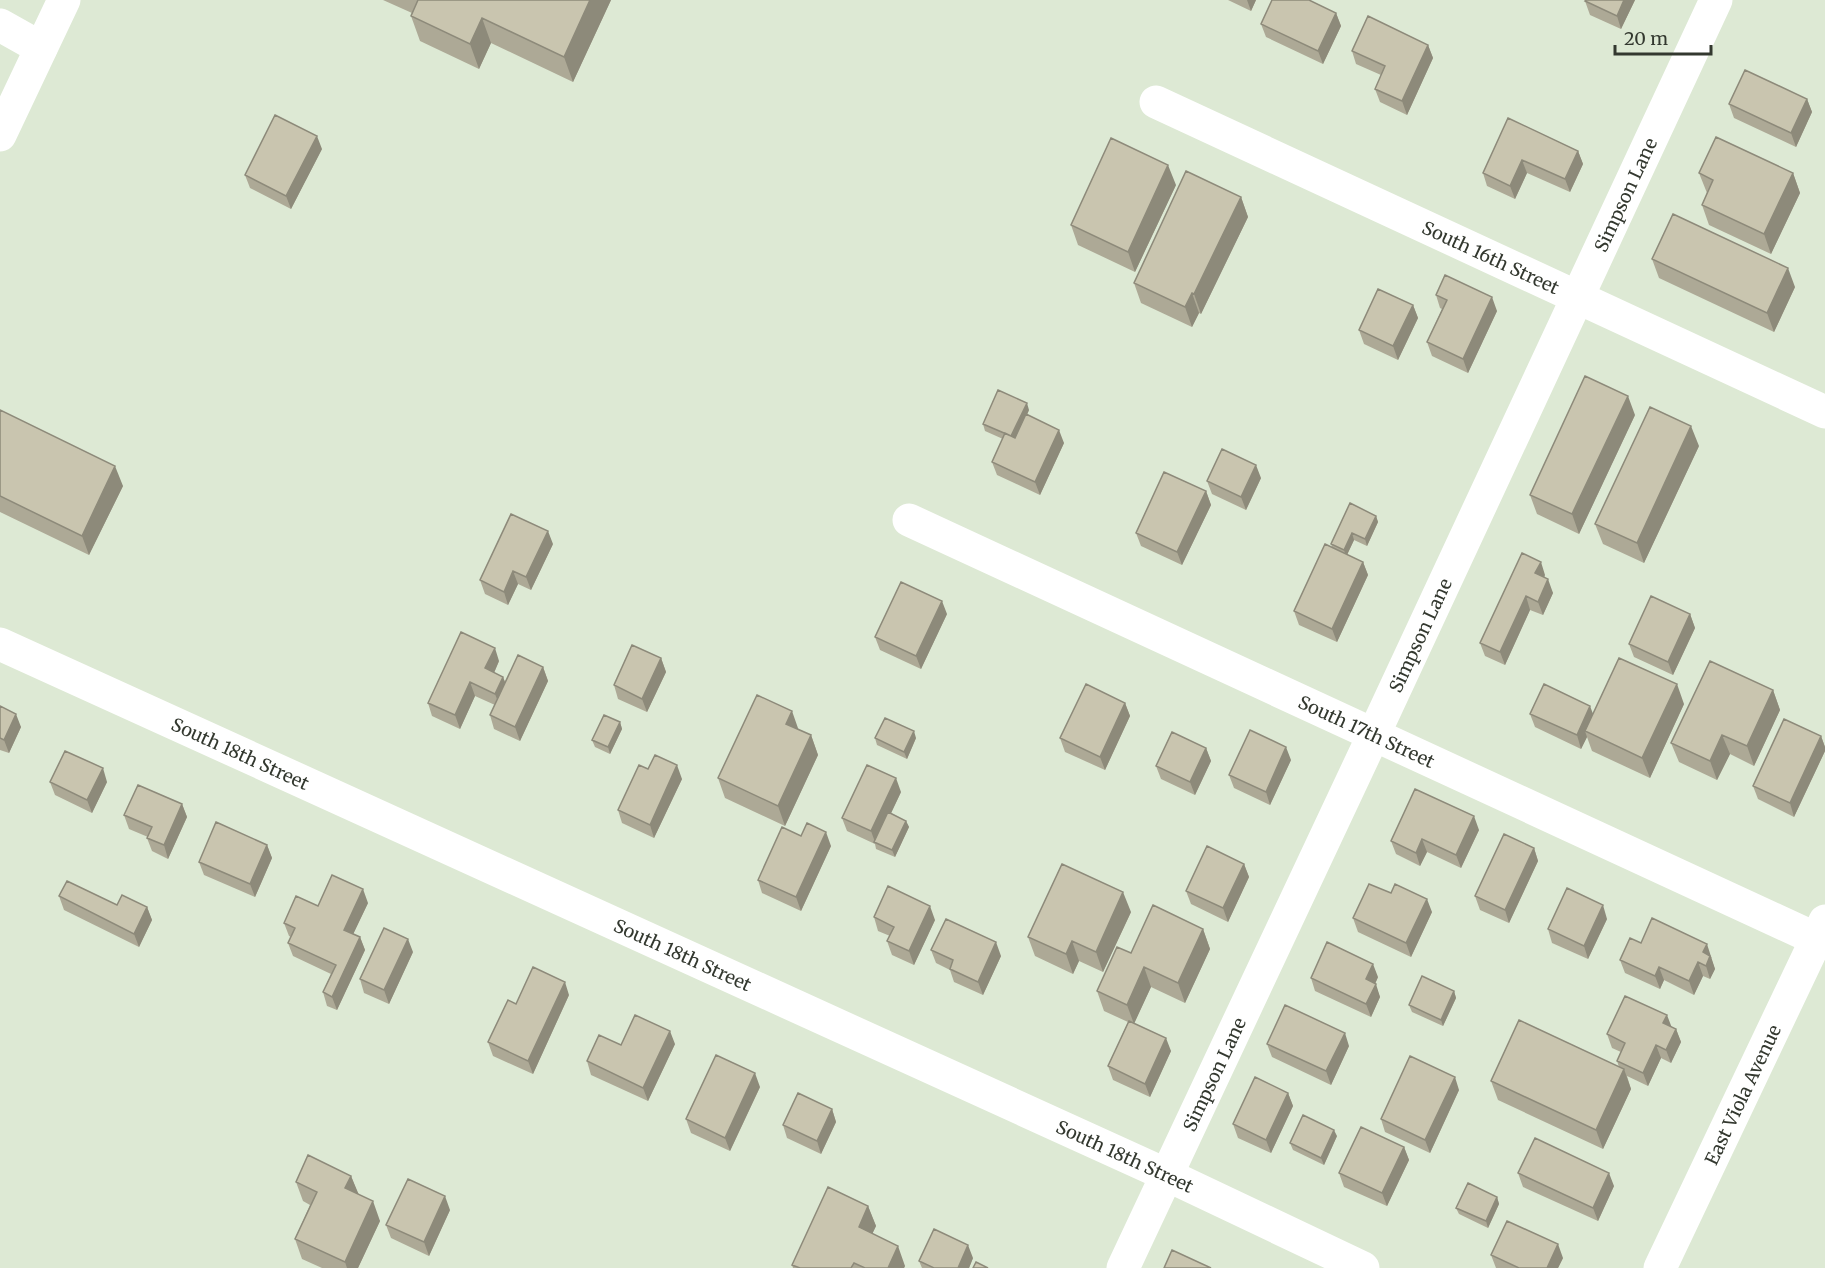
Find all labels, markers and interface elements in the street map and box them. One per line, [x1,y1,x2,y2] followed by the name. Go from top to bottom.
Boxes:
[1615,18,1711,56] scale bar
[1624,27,1668,50] text: 20 m
[1589,134,1662,255] street label: Simpson Lane
[1419,216,1563,299] street label: South 16th Street
[1384,575,1456,696] street label: Simpson Lane
[1295,690,1438,773] street label: South 17th Street
[168,712,313,795] street label: South 18th Street
[610,913,755,996] street label: South 18th Street
[1177,1014,1251,1135] street label: Simpson Lane
[1699,1021,1786,1168] street label: East Viola Avenue
[1053,1115,1197,1197] street label: South 18th Street

